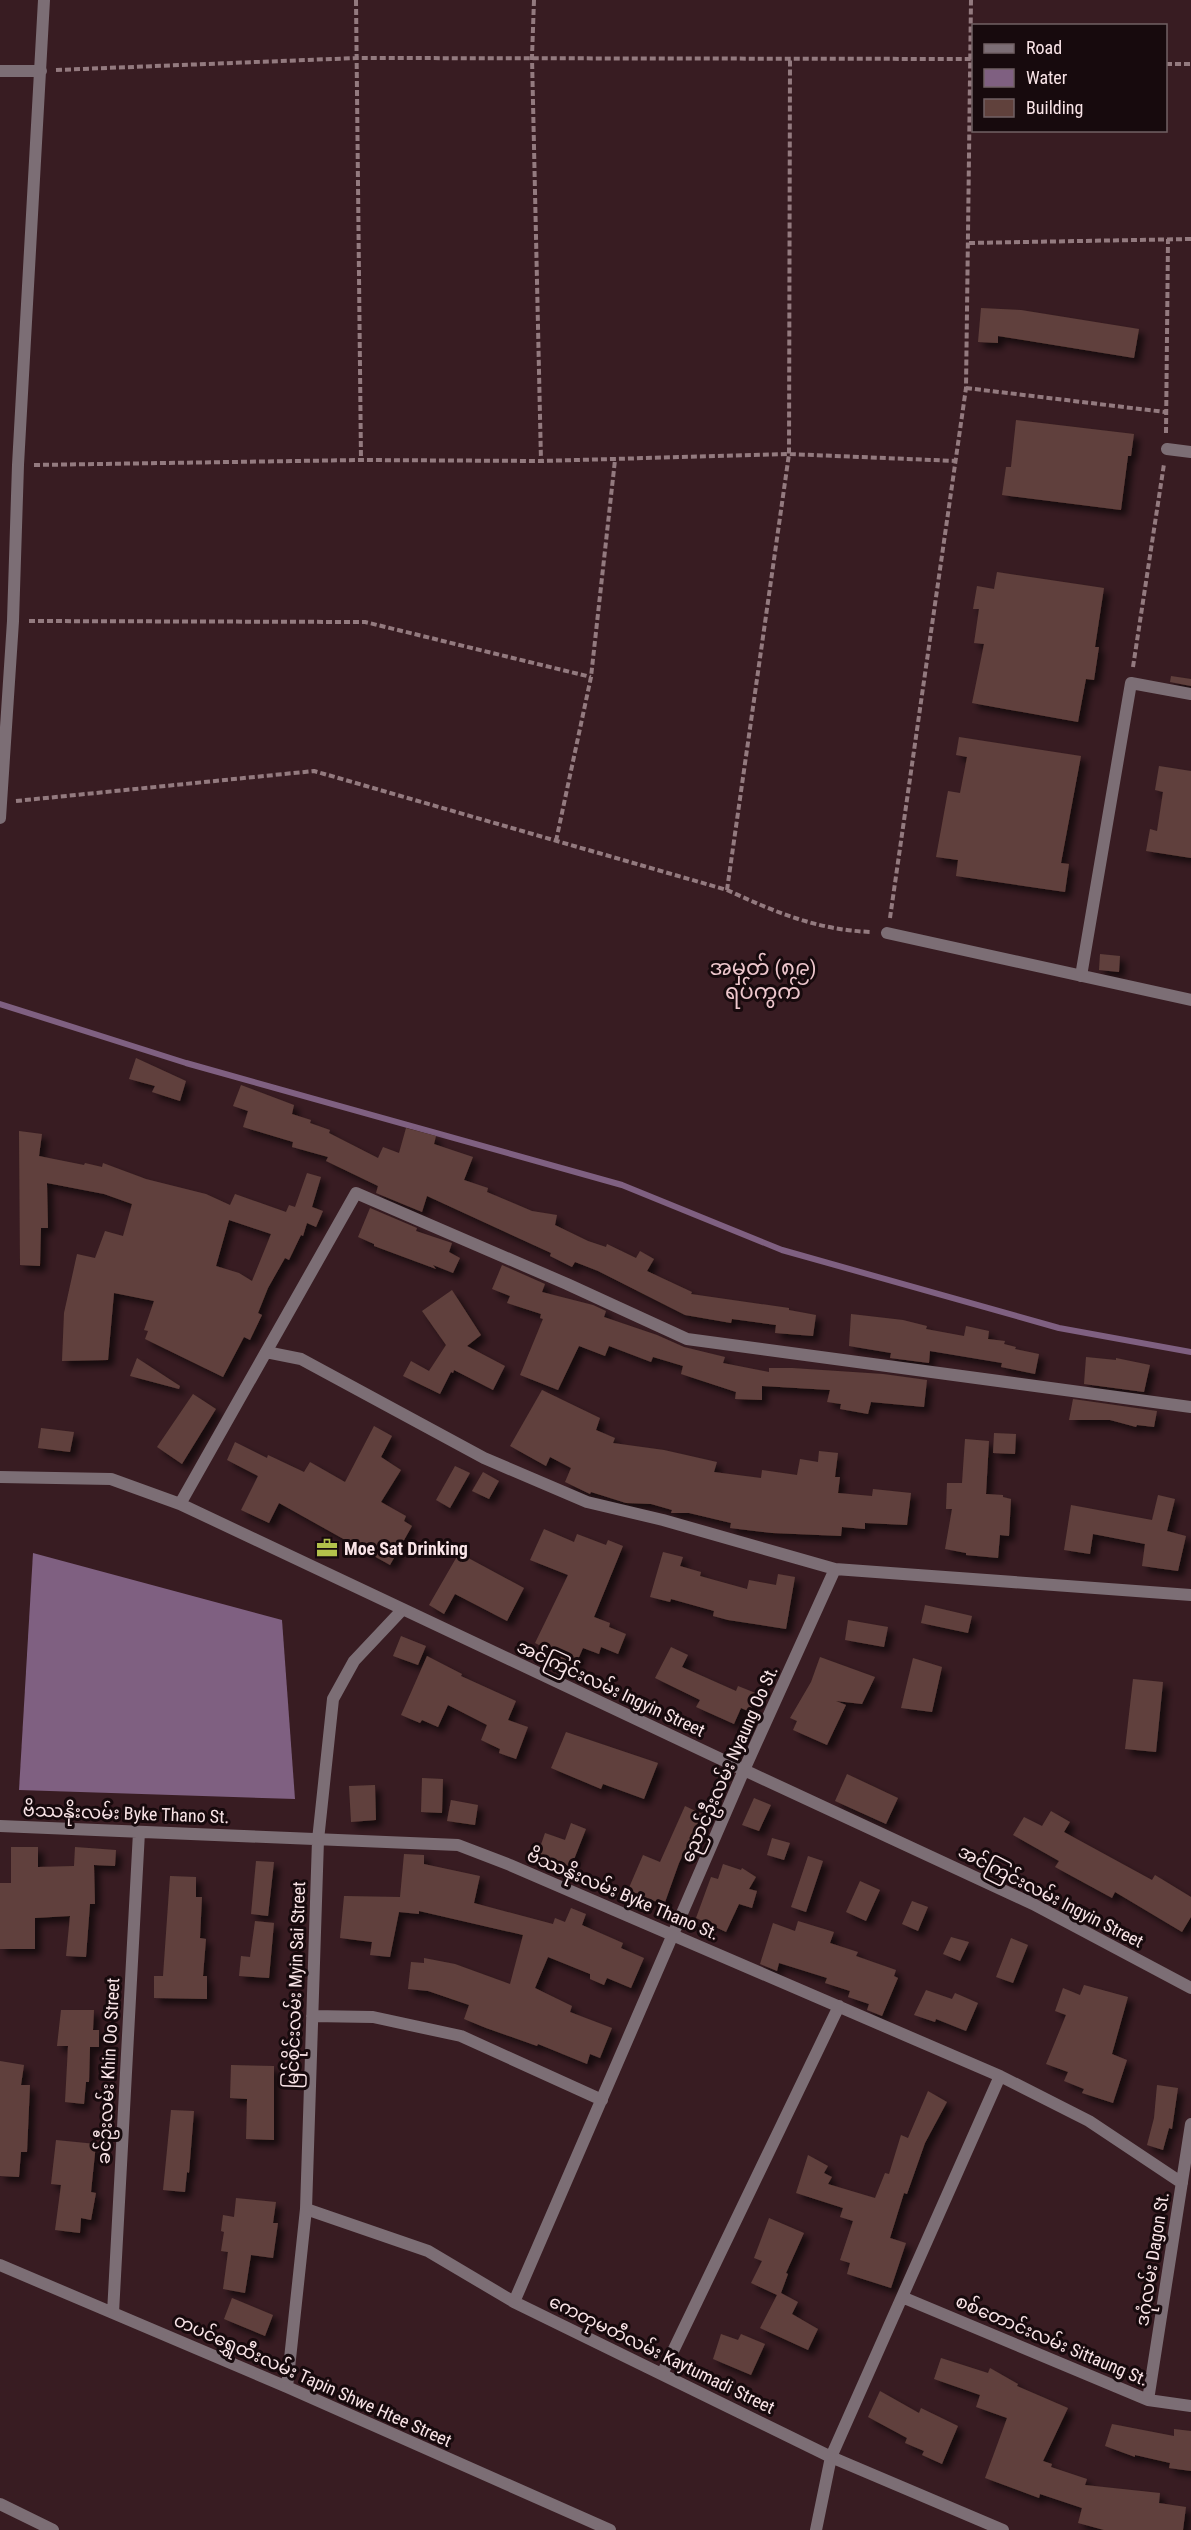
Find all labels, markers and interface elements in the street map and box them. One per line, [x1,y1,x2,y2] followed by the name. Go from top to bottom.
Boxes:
[972,24,1167,132] legend
[1026,37,1062,58] text: Road
[1026,67,1068,88] text: Water
[1026,97,1083,118] text: Building
[709,952,817,1009] district label: အမှတ် (၈၉) ရပ်ကွက်
[315,1536,339,1560] office icon: Moe Sat Drinking
[344,1538,468,1559] place label: Moe Sat Drinking
[512,1633,709,1745] street label: အင်ကြင်းလမ်း Ingyin Street
[674,1662,786,1868] street label: ညောင်ဦးလမ်း Nyaung Oo St.
[22,1796,230,1832] street label: ဗိဿနိုးလမ်း Byke Thano St.
[953,1838,1148,1956] street label: အင်ကြင်းလမ်း Ingyin Street
[522,1841,723,1949] street label: ဗိဿနိုးလမ်း Byke Thano St.
[278,1881,314,2089] street label: မြင်စိုင်းလမ်း Myin Sai Street
[91,1977,128,2165] street label: ခင်ဦးလမ်း Khin Oo Street
[1129,2190,1178,2328] street label: ဒဂုံလမ်း Dagon St.
[544,2287,779,2422] street label: ကေတုမတီလမ်း Kaytumadi Street
[953,2288,1152,2390] street label: စစ်တောင်းလမ်း Sittaung St.
[169,2306,456,2456] street label: တပင်ရွှေထီးလမ်း Tapin Shwe Htee Street

